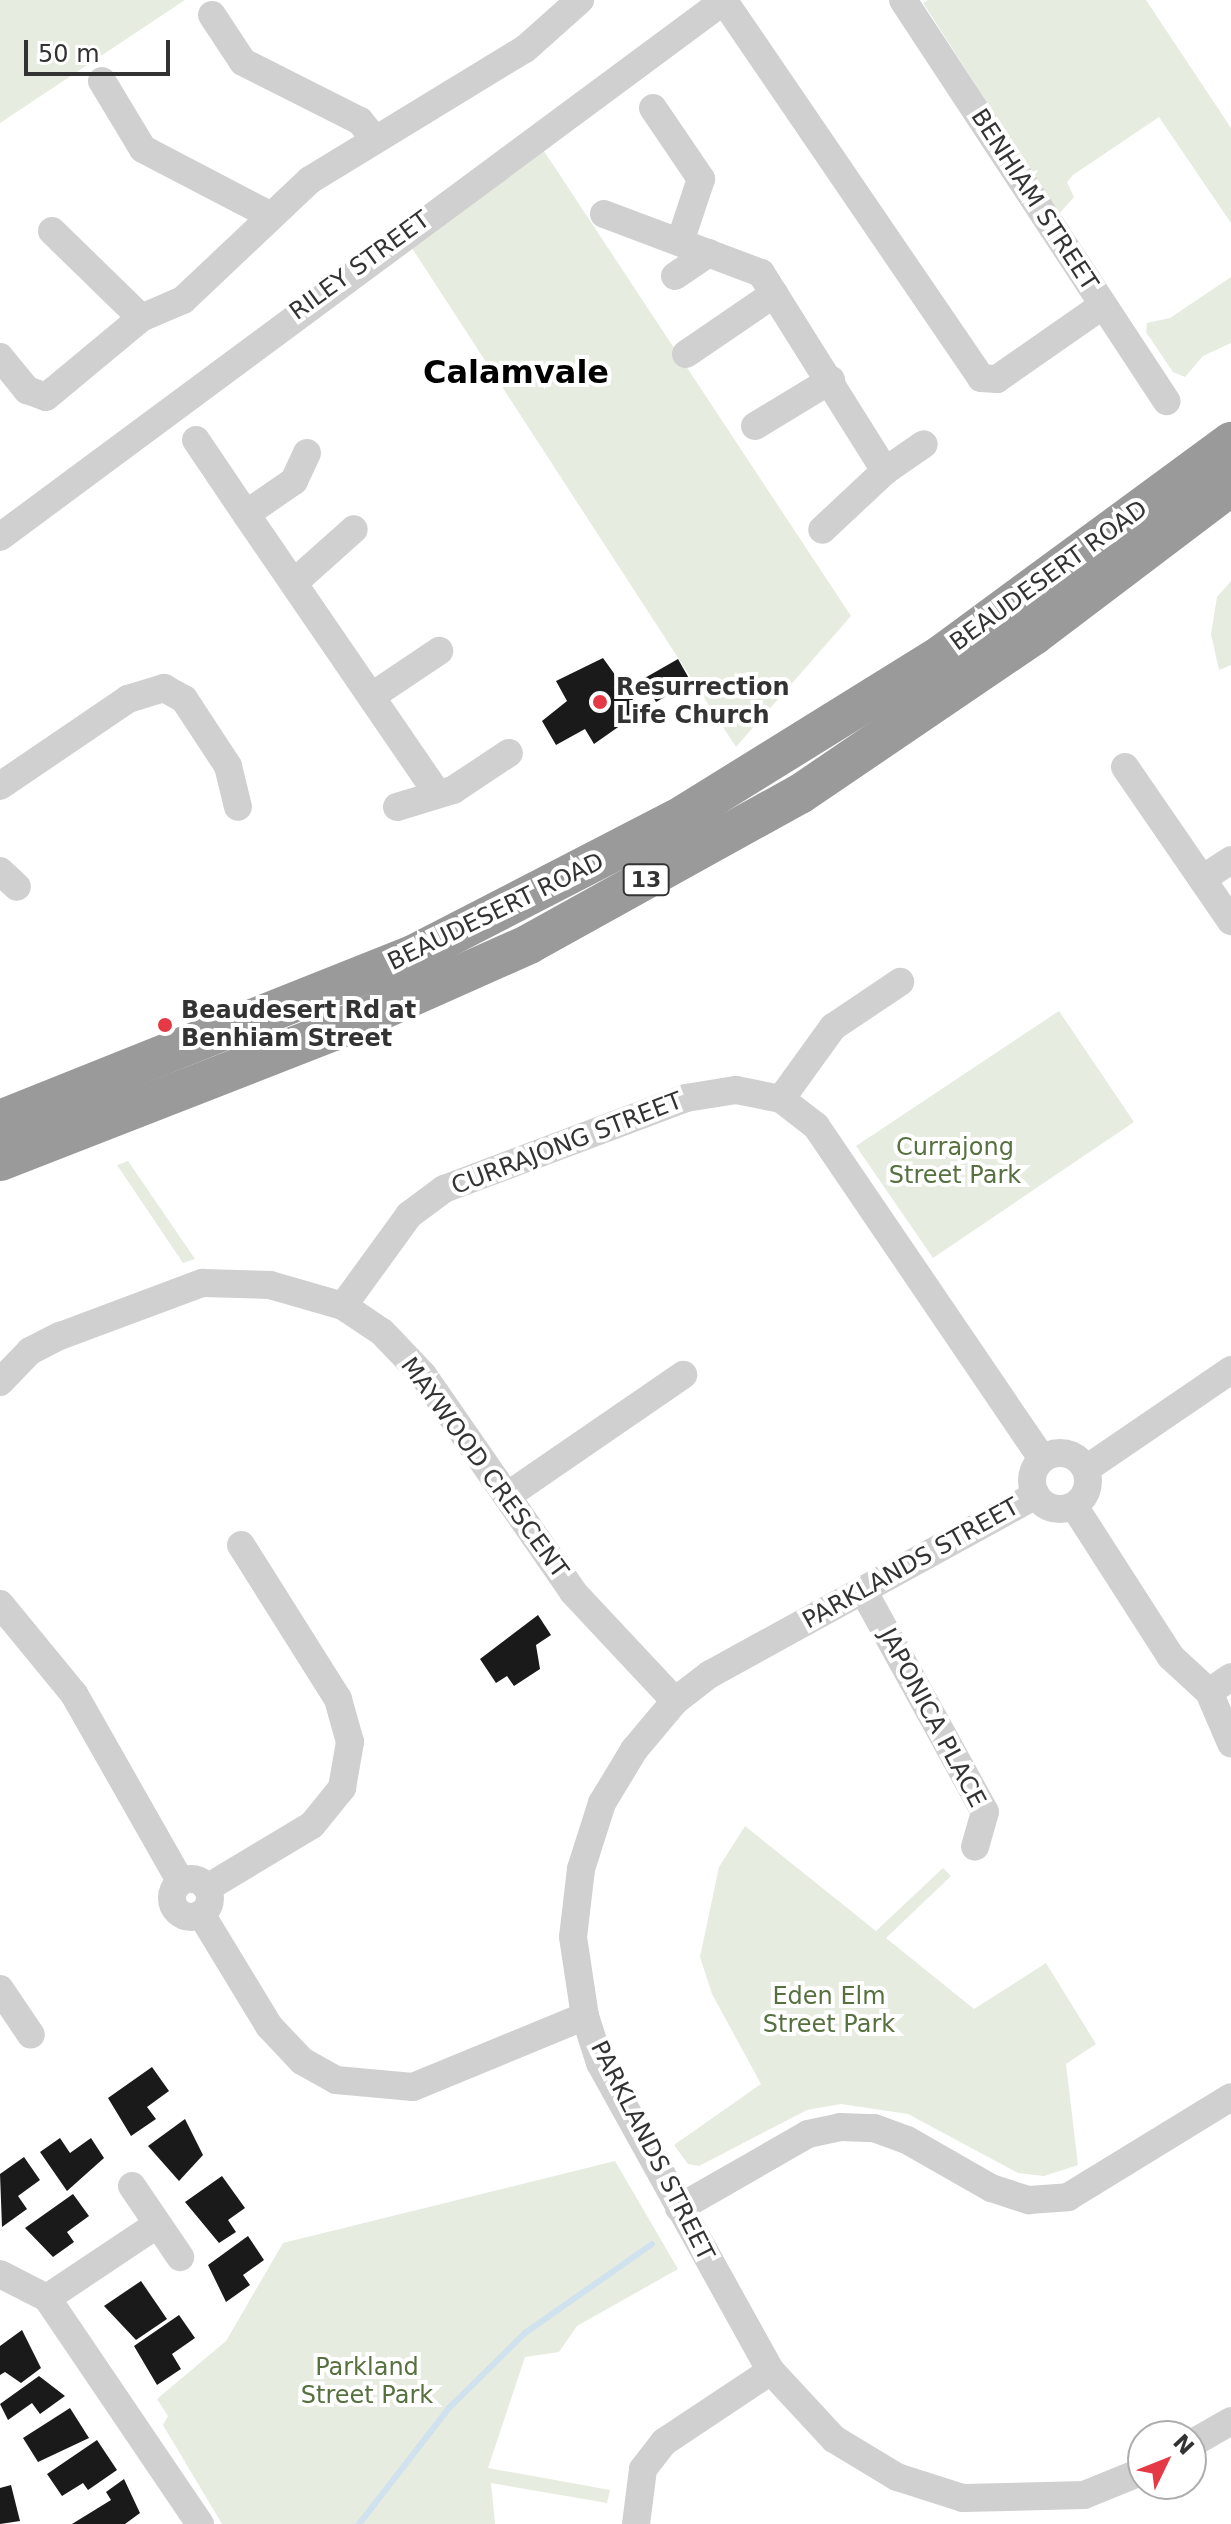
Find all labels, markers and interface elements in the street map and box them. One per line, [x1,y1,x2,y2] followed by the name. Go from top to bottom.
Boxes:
[28,24,174,74] scale bar
[38,40,100,68] text: 50 m
[964,104,1104,296] street label: BENHIAM STREET
[284,206,436,326] street label: RILEY STREET
[423,353,609,391] district label: Calamvale
[945,495,1153,657] street label: BEAUDESERT ROAD
[616,674,790,730] place label: Resurrection Life Church
[591,693,609,711] marker: Resurrection Life Church
[383,847,609,977] street label: BEAUDESERT ROAD
[622,862,670,898] road number: 13
[181,997,416,1053] place label: Beaudesert Rd at Benhiam Street
[156,1016,174,1034] marker: Beaudesert Rd at Benhiam Street
[448,1087,686,1201] street label: CURRAJONG STREET
[889,1134,1021,1190] park label: Currajong Street Park
[394,1352,574,1584] street label: MAYWOOD CRESCENT
[798,1493,1024,1635] street label: PARKLANDS STREET
[873,1624,991,1812] street label: JAPONICA PLACE
[763,1983,895,2039] park label: Eden Elm Street Park
[584,2036,720,2266] street label: PARKLANDS STREET
[301,2354,433,2410] park label: Parkland Street Park
[1127,2420,1207,2500] north arrow
[1168,2429,1199,2460] text: N

